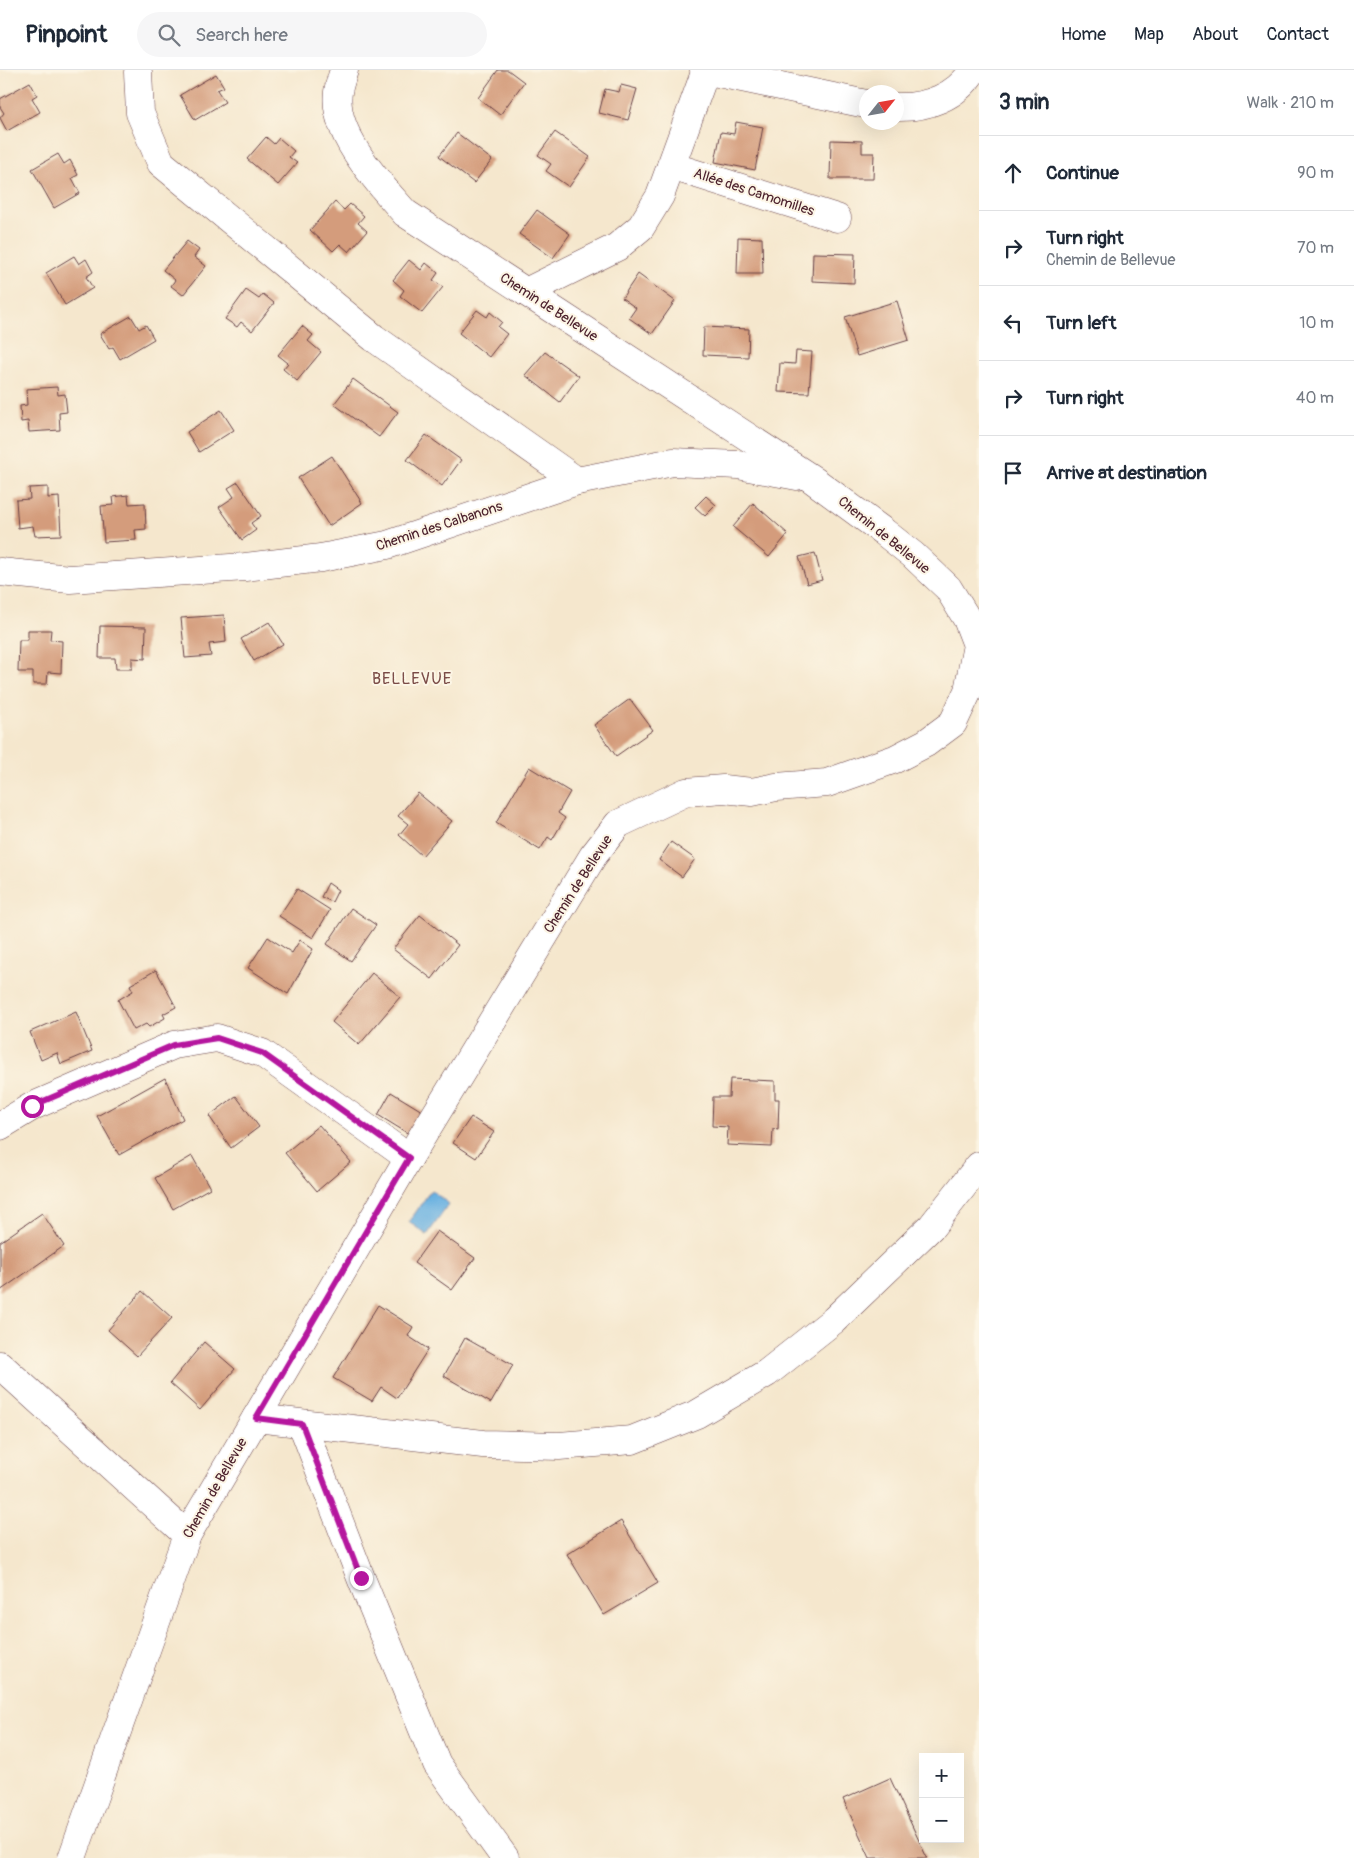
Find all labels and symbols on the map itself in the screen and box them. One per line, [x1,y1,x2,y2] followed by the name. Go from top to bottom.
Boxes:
[859,85,904,130] north arrow
[692,164,817,220] street label: Allée des Camomilles
[497,269,601,345] street label: Chemin de Bellevue
[835,493,933,577] street label: Chemin de Bellevue
[374,497,505,554] street label: Chemin des Calbanons
[372,669,452,689] district label: BELLEVUE
[540,832,616,936] street label: Chemin de Bellevue
[21,1095,44,1118] route start
[179,1435,251,1541] street label: Chemin de Bellevue
[350,1567,373,1590] route end

